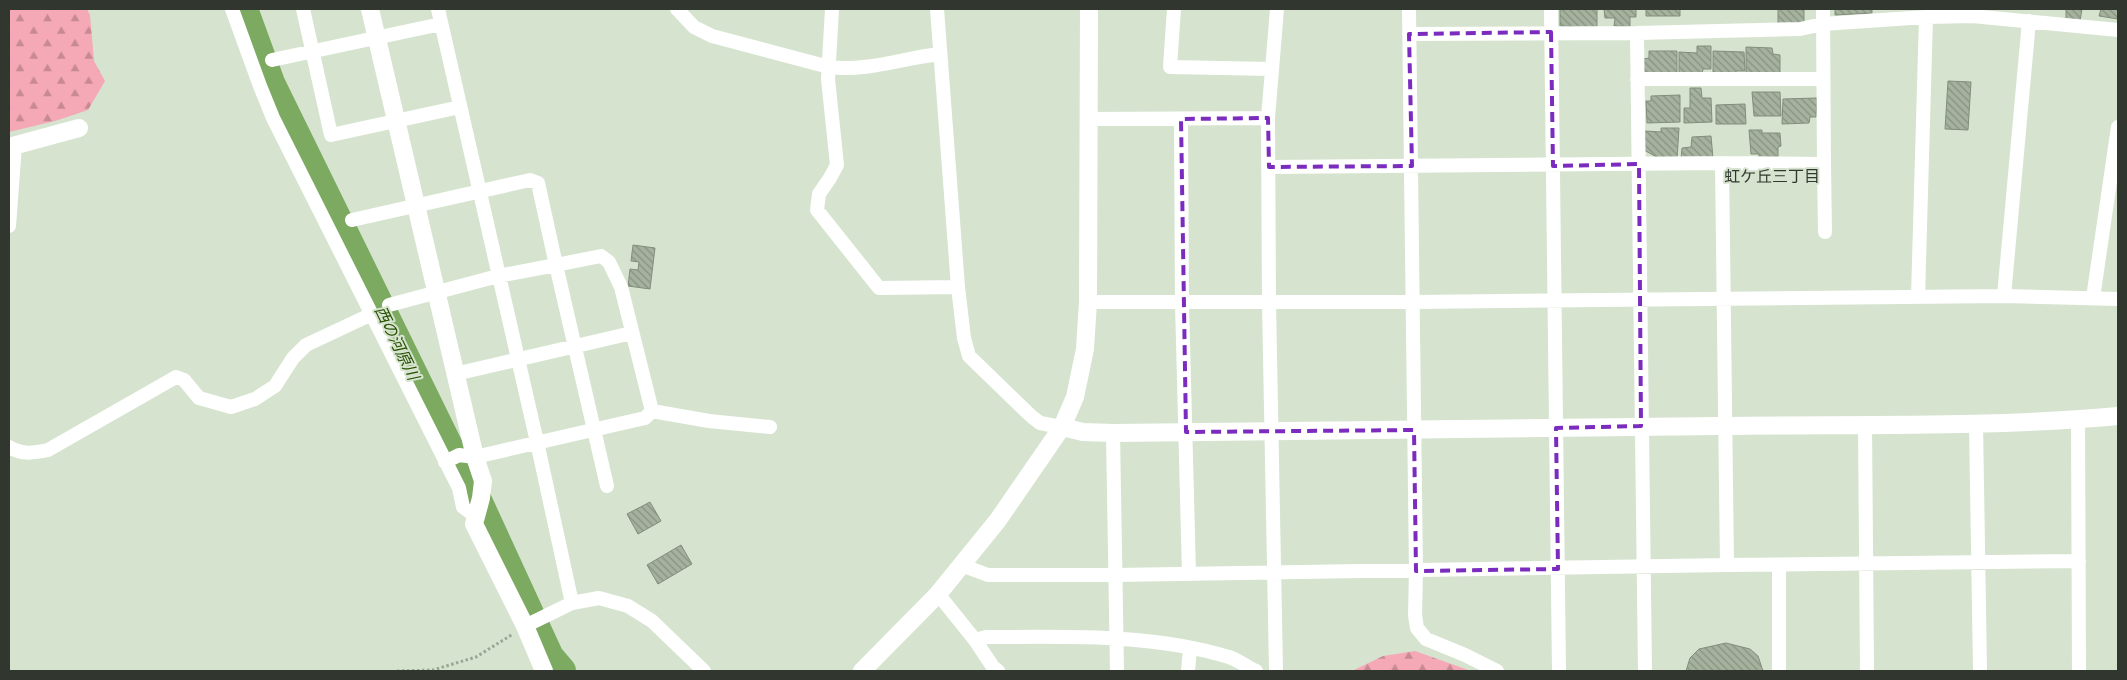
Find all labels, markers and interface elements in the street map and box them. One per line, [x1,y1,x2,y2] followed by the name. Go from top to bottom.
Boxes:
[1724,167,1820,186] district label: 虹ケ丘三丁目
[371,303,424,385] water label: 西の河原川

